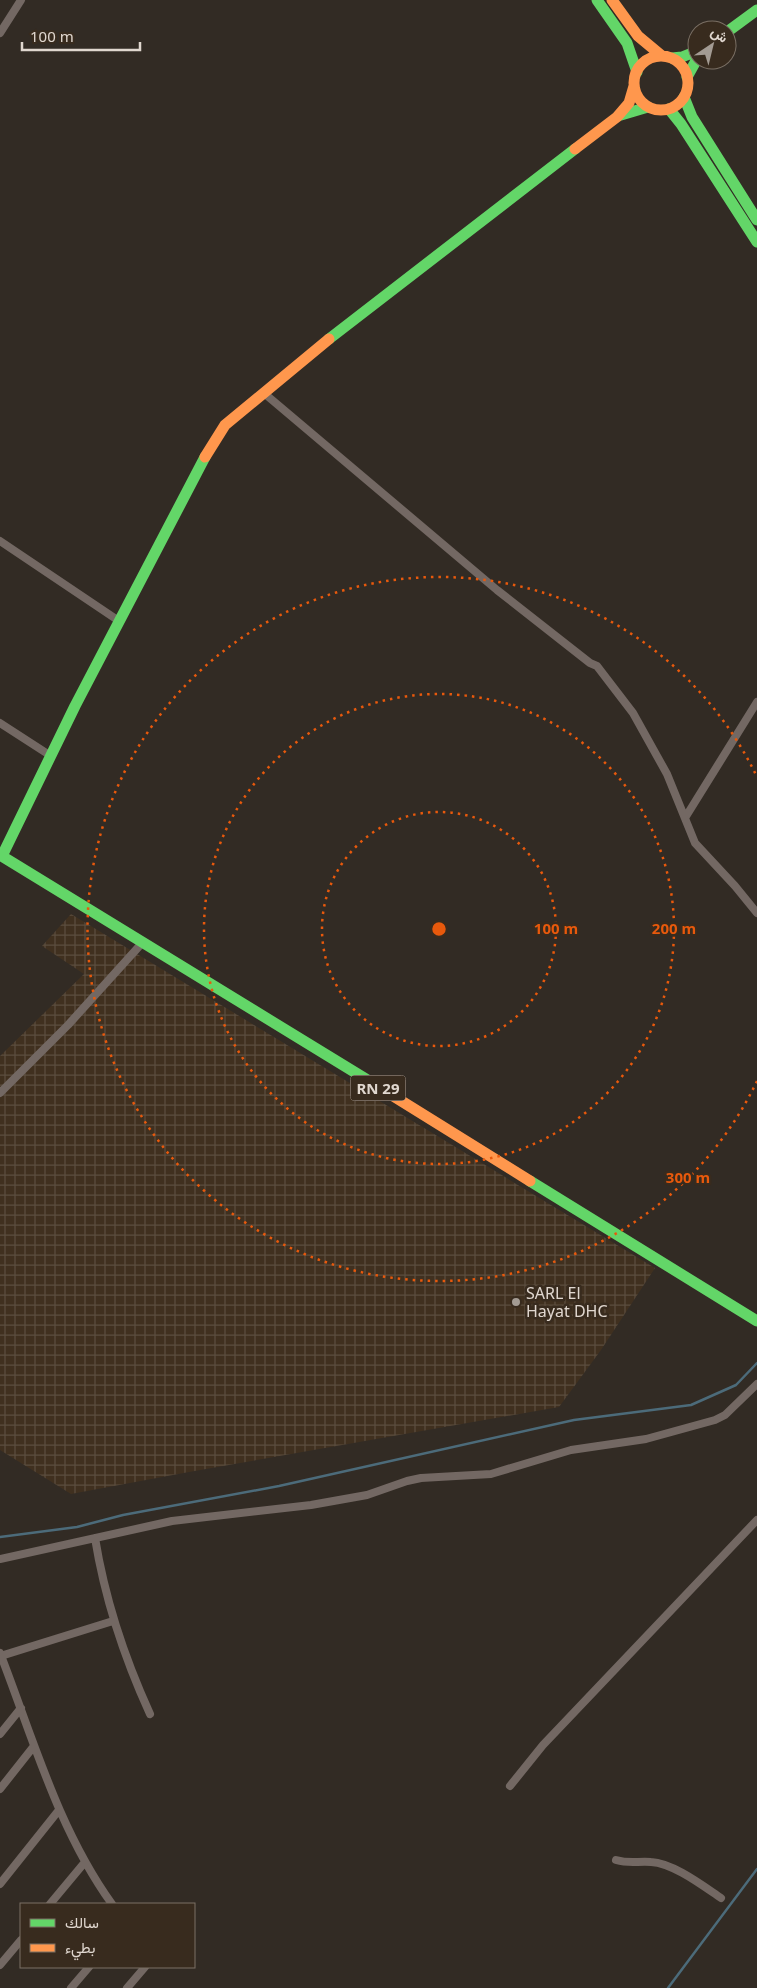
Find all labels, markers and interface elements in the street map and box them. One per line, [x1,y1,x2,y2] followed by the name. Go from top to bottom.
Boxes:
[22,20,140,52] scale bar
[687,20,737,70] north arrow
[707,21,732,47] text: ش
[30,26,74,46] text: 100 m
[534,918,578,938] text: 100 m
[652,918,696,938] text: 200 m
[430,920,448,938] centre of rings
[350,1076,406,1100] road number: RN 29
[666,1167,710,1187] text: 300 m
[526,1282,608,1322] place label: SARL El Hayat DHC
[510,1296,522,1308] marker: SARL El Hayat DHC
[20,1903,195,1968] legend
[65,1912,99,1932] text: سالك
[65,1937,95,1961] text: بطيء

